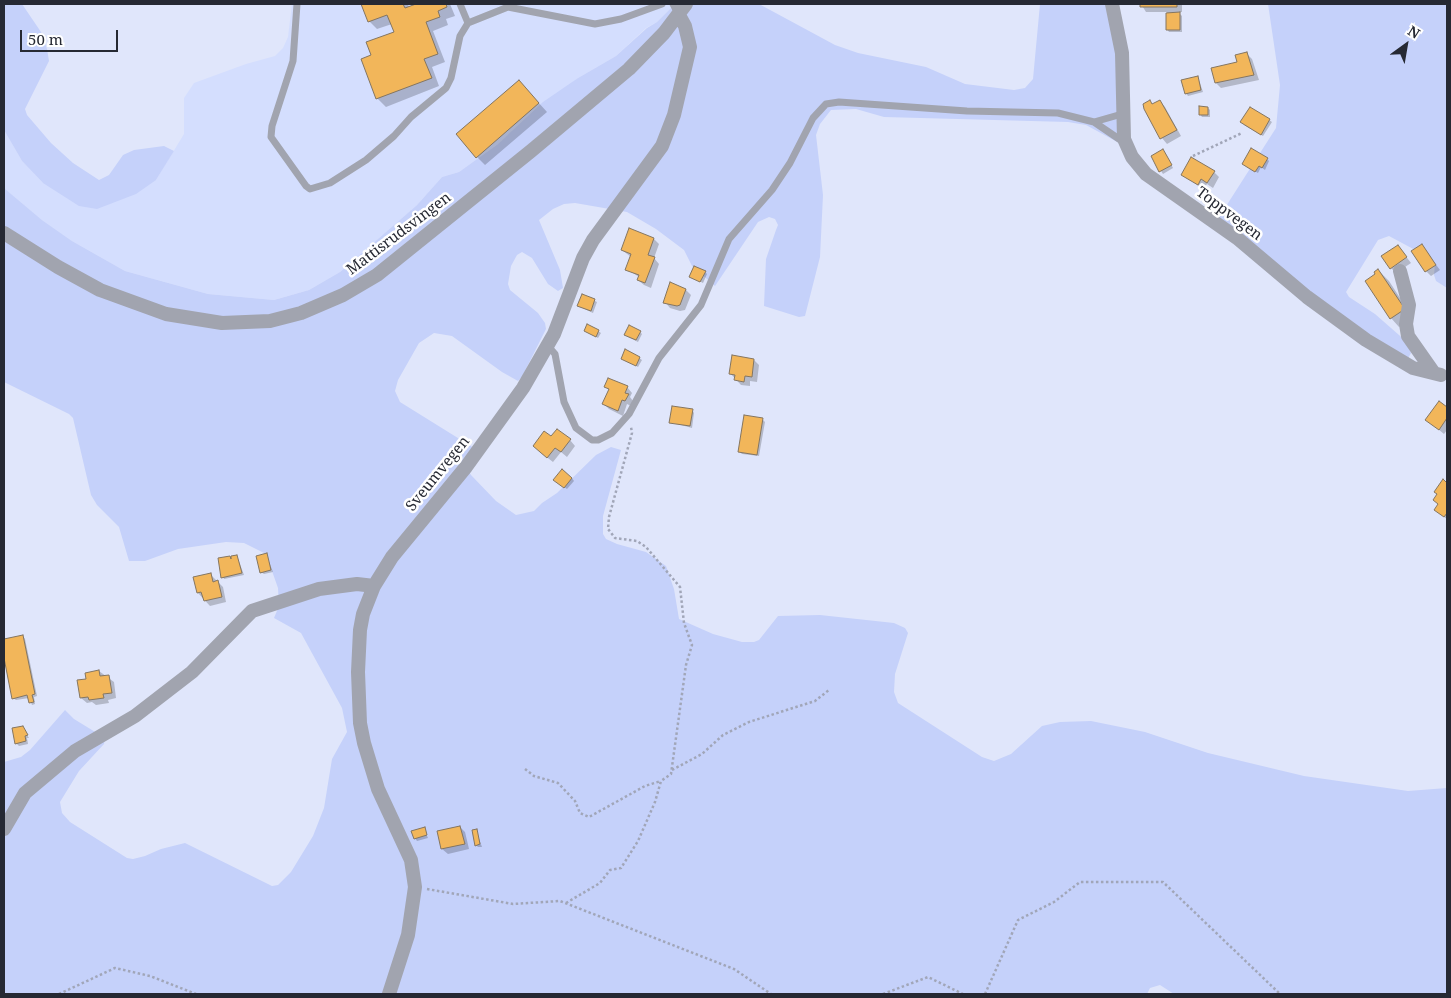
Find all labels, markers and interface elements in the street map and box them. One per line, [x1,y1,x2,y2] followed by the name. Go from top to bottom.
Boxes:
[22,20,120,52] scale bar
[1381,20,1431,70] north arrow
[1404,21,1424,43] text: N
[28,29,63,49] text: 50 m
[1192,183,1266,245] street label: Toppvegen
[343,189,455,279] street label: Mattisrudsvingen
[402,433,474,515] street label: Sveumvegen

